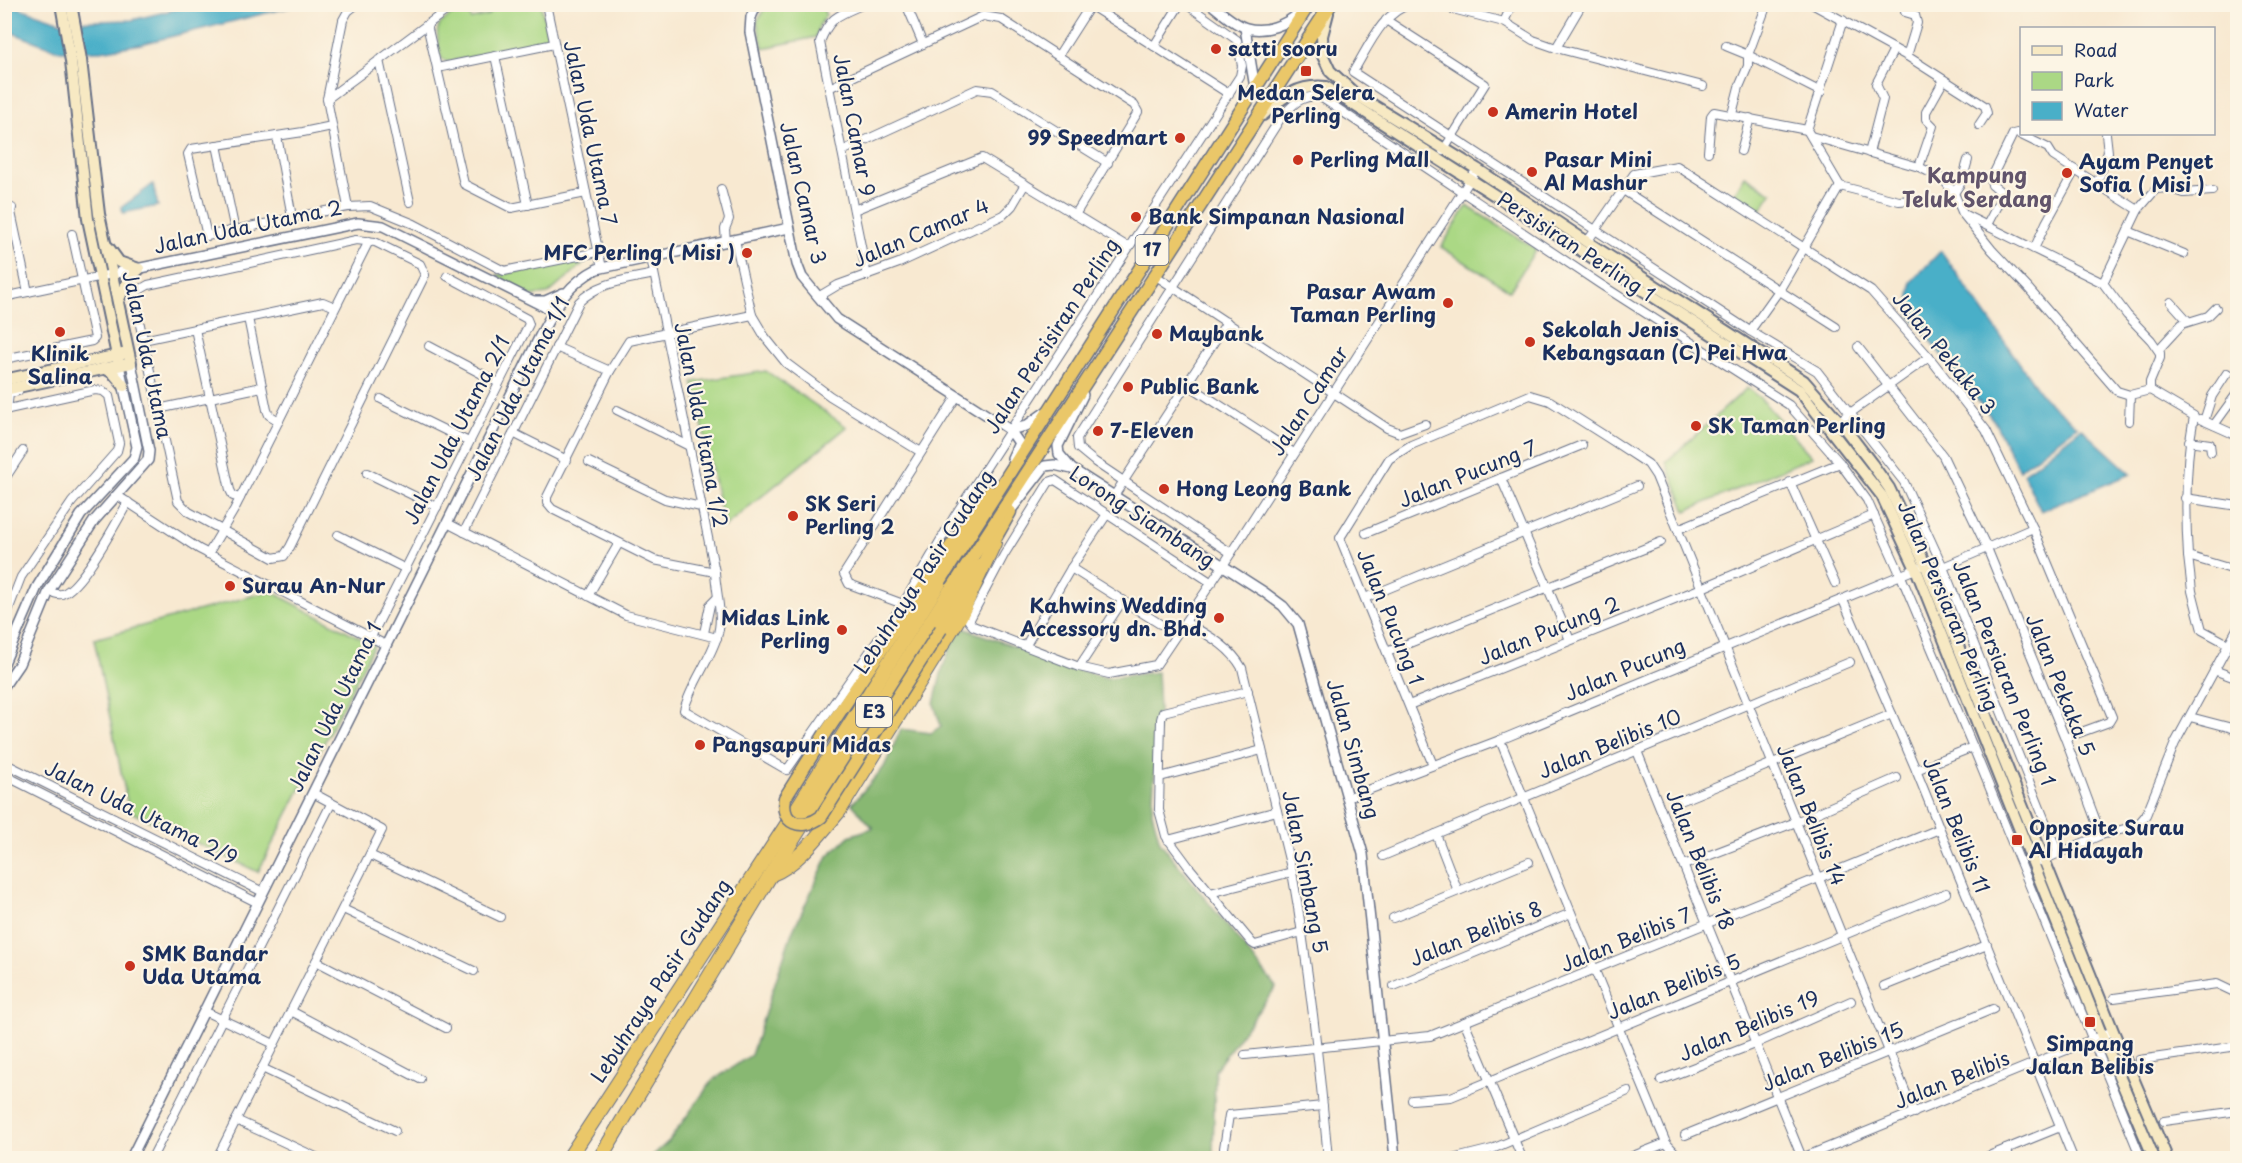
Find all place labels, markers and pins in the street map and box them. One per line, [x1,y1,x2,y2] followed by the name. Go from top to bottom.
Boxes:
[1228,33,1338,63] place label: satti sooru
[1209,42,1223,56] marker: satti sooru
[1299,64,1313,78] marker: Medan Selera Perling
[1237,77,1375,130] place label: Medan Selera Perling
[1504,96,1638,126] place label: Amerin Hotel
[1486,105,1500,119] marker: Amerin Hotel
[1027,122,1168,152] place label: 99 Speedmart
[1173,131,1187,145] marker: 99 Speedmart
[1310,144,1429,174] place label: Perling Mall
[1543,144,1652,197] place label: Pasar Mini Al Mashur
[2079,146,2214,199] place label: Ayam Penyet Sofia ( Misi )
[1291,153,1305,167] marker: Perling Mall
[1525,165,1539,179] marker: Pasar Mini Al Mashur
[2060,166,2074,180] marker: Ayam Penyet Sofia ( Misi )
[1148,201,1405,231] place label: Bank Simpanan Nasional
[1129,210,1143,224] marker: Bank Simpanan Nasional
[544,237,735,267] place label: MFC Perling ( Misi )
[740,246,754,260] marker: MFC Perling ( Misi )
[1290,276,1436,329] place label: Pasar Awam Taman Perling
[1441,296,1455,310] marker: Pasar Awam Taman Perling
[1542,314,1788,367] place label: Sekolah Jenis Kebangsaan (C) Pei Hwa
[1169,318,1264,348] place label: Maybank
[53,325,67,339] marker: Klinik Salina
[1150,327,1164,341] marker: Maybank
[1523,335,1537,349] marker: Sekolah Jenis Kebangsaan (C) Pei Hwa
[27,338,93,391] place label: Klinik Salina
[1140,371,1260,401] place label: Public Bank
[1121,380,1135,394] marker: Public Bank
[1708,410,1886,440] place label: SK Taman Perling
[1110,415,1194,445] place label: 7-Eleven
[1689,419,1703,433] marker: SK Taman Perling
[1091,424,1105,438] marker: 7-Eleven
[1176,473,1352,503] place label: Hong Leong Bank
[1157,482,1171,496] marker: Hong Leong Bank
[805,488,894,541] place label: SK Seri Perling 2
[786,509,800,523] marker: SK Seri Perling 2
[242,570,386,600] place label: Surau An-Nur
[223,579,237,593] marker: Surau An-Nur
[1019,590,1207,643] place label: Kahwins Wedding Accessory dn. Bhd.
[721,602,831,655] place label: Midas Link Perling
[1212,611,1226,625] marker: Kahwins Wedding Accessory dn. Bhd.
[835,623,849,637] marker: Midas Link Perling
[712,729,891,759] place label: Pangsapuri Midas
[693,738,707,752] marker: Pangsapuri Midas
[2029,812,2184,865] place label: Opposite Surau Al Hidayah
[2010,833,2024,847] marker: Opposite Surau Al Hidayah
[142,938,269,991] place label: SMK Bandar Uda Utama
[123,959,137,973] marker: SMK Bandar Uda Utama
[2083,1015,2097,1029] marker: Simpang Jalan Belibis
[2026,1028,2154,1081] place label: Simpang Jalan Belibis

